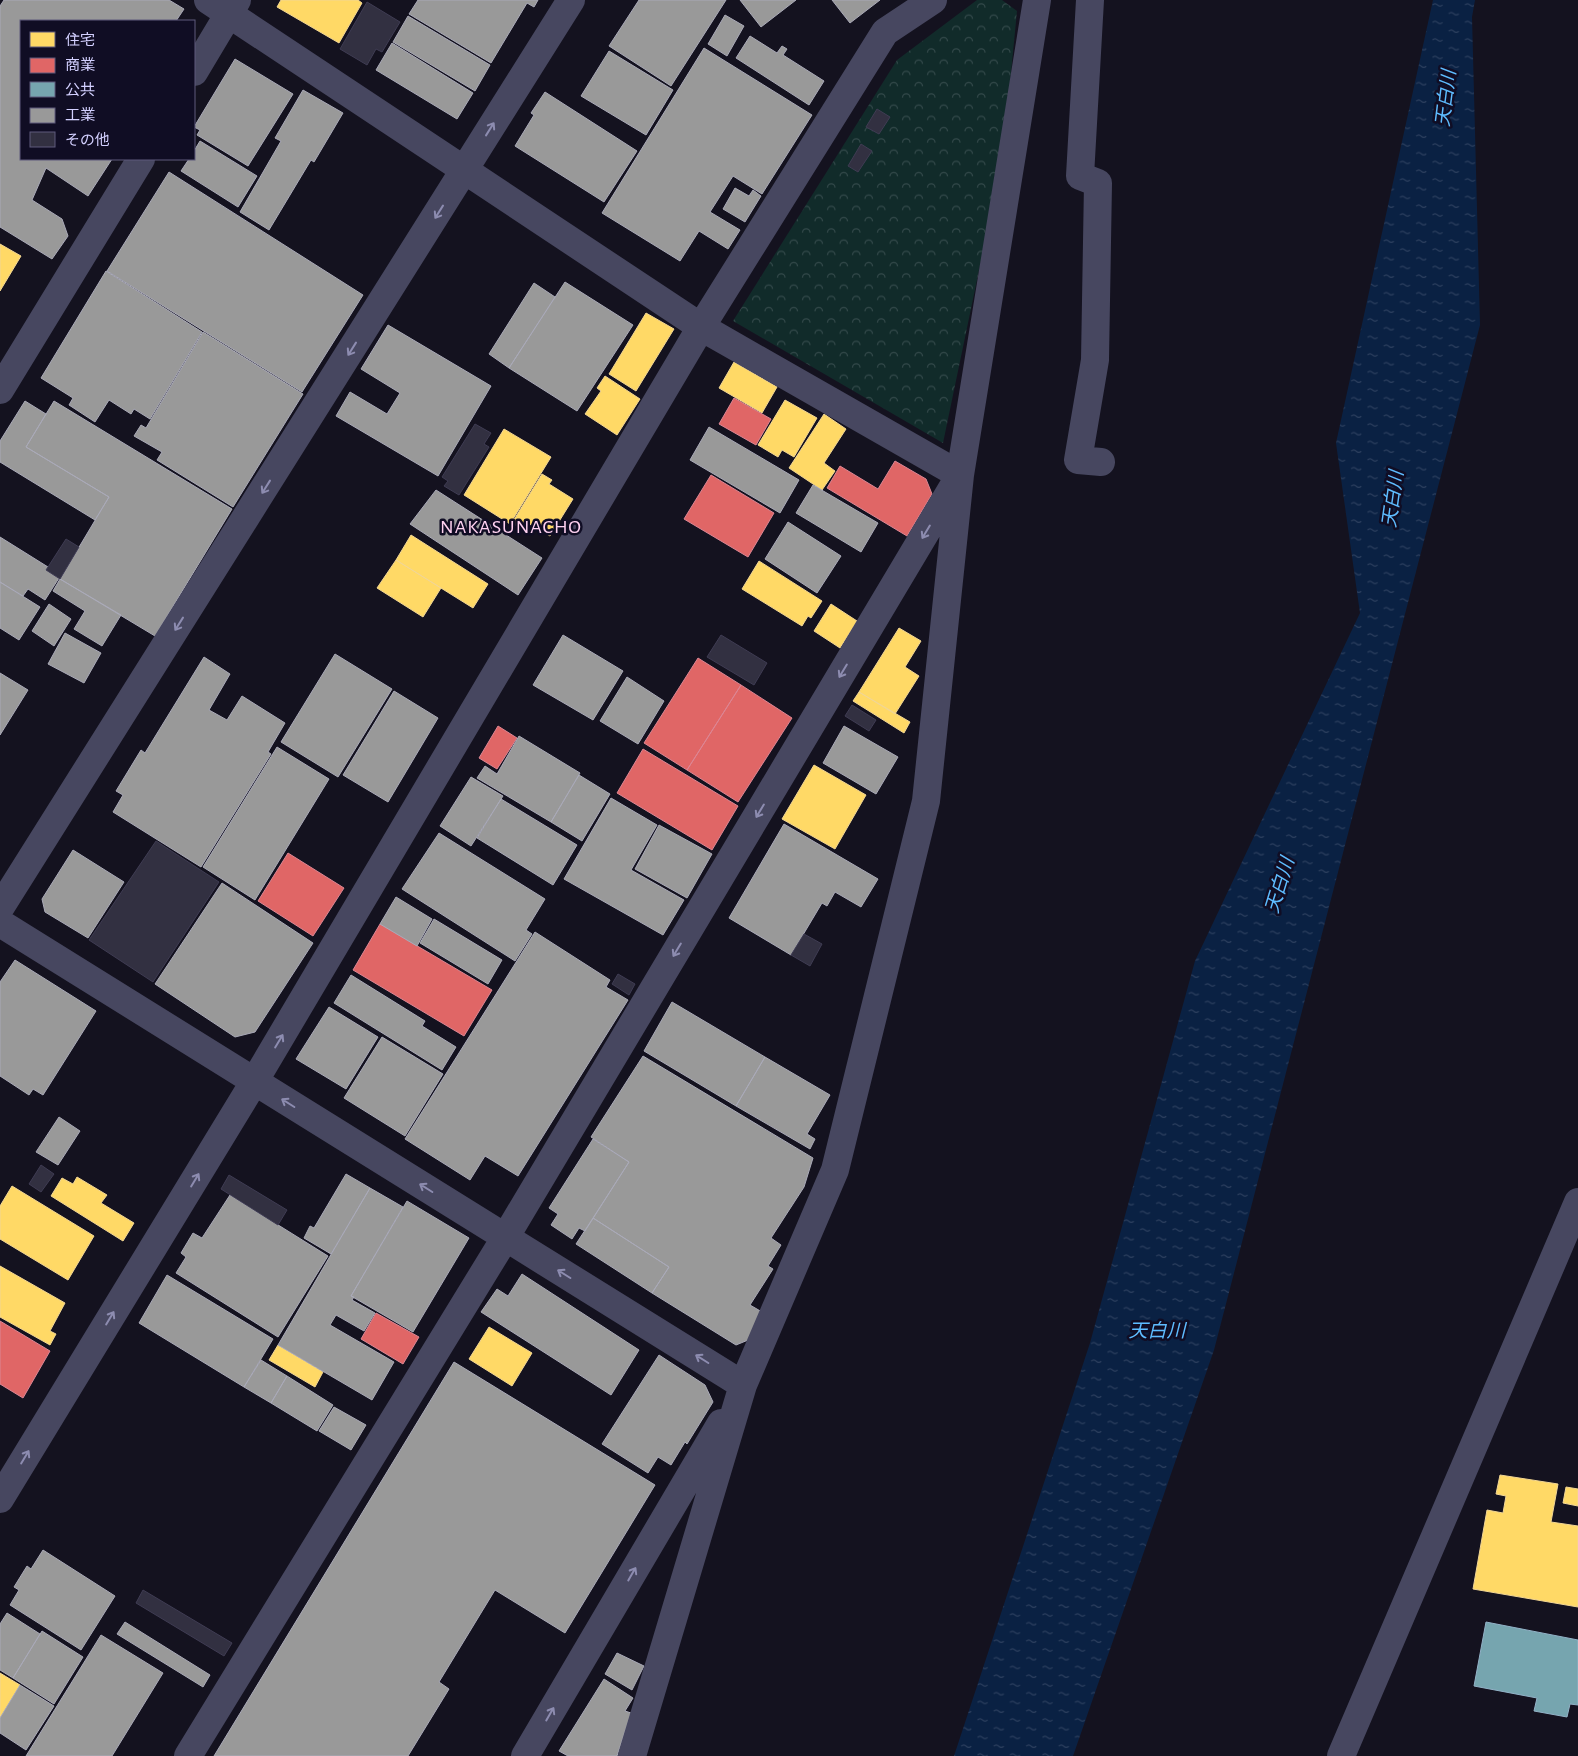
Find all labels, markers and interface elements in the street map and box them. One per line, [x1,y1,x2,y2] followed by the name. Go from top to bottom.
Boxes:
[20,20,195,160] legend
[65,32,95,48] text: 住宅
[65,57,95,73] text: 商業
[1432,67,1460,128] water label: 天白川
[65,82,95,98] text: 公共
[65,107,95,123] text: 工業
[486,123,496,137] one-way arrow
[65,132,110,148] text: その他
[433,204,443,218] one-way arrow
[347,342,357,356] one-way arrow
[1378,467,1407,529] water label: 天白川
[260,479,270,493] one-way arrow
[440,517,582,537] district label: NAKASUNACHO
[921,524,931,538] one-way arrow
[174,617,184,631] one-way arrow
[838,664,848,678] one-way arrow
[754,803,764,817] one-way arrow
[1261,853,1298,915] water label: 天白川
[671,943,681,957] one-way arrow
[274,1034,284,1048] one-way arrow
[281,1097,295,1107] one-way arrow
[190,1173,200,1187] one-way arrow
[419,1183,433,1193] one-way arrow
[557,1269,571,1279] one-way arrow
[105,1312,115,1326] one-way arrow
[1128,1320,1187,1341] water label: 天白川
[695,1354,709,1365] one-way arrow
[20,1450,31,1464] one-way arrow
[628,1567,638,1581] one-way arrow
[545,1707,555,1722] one-way arrow

